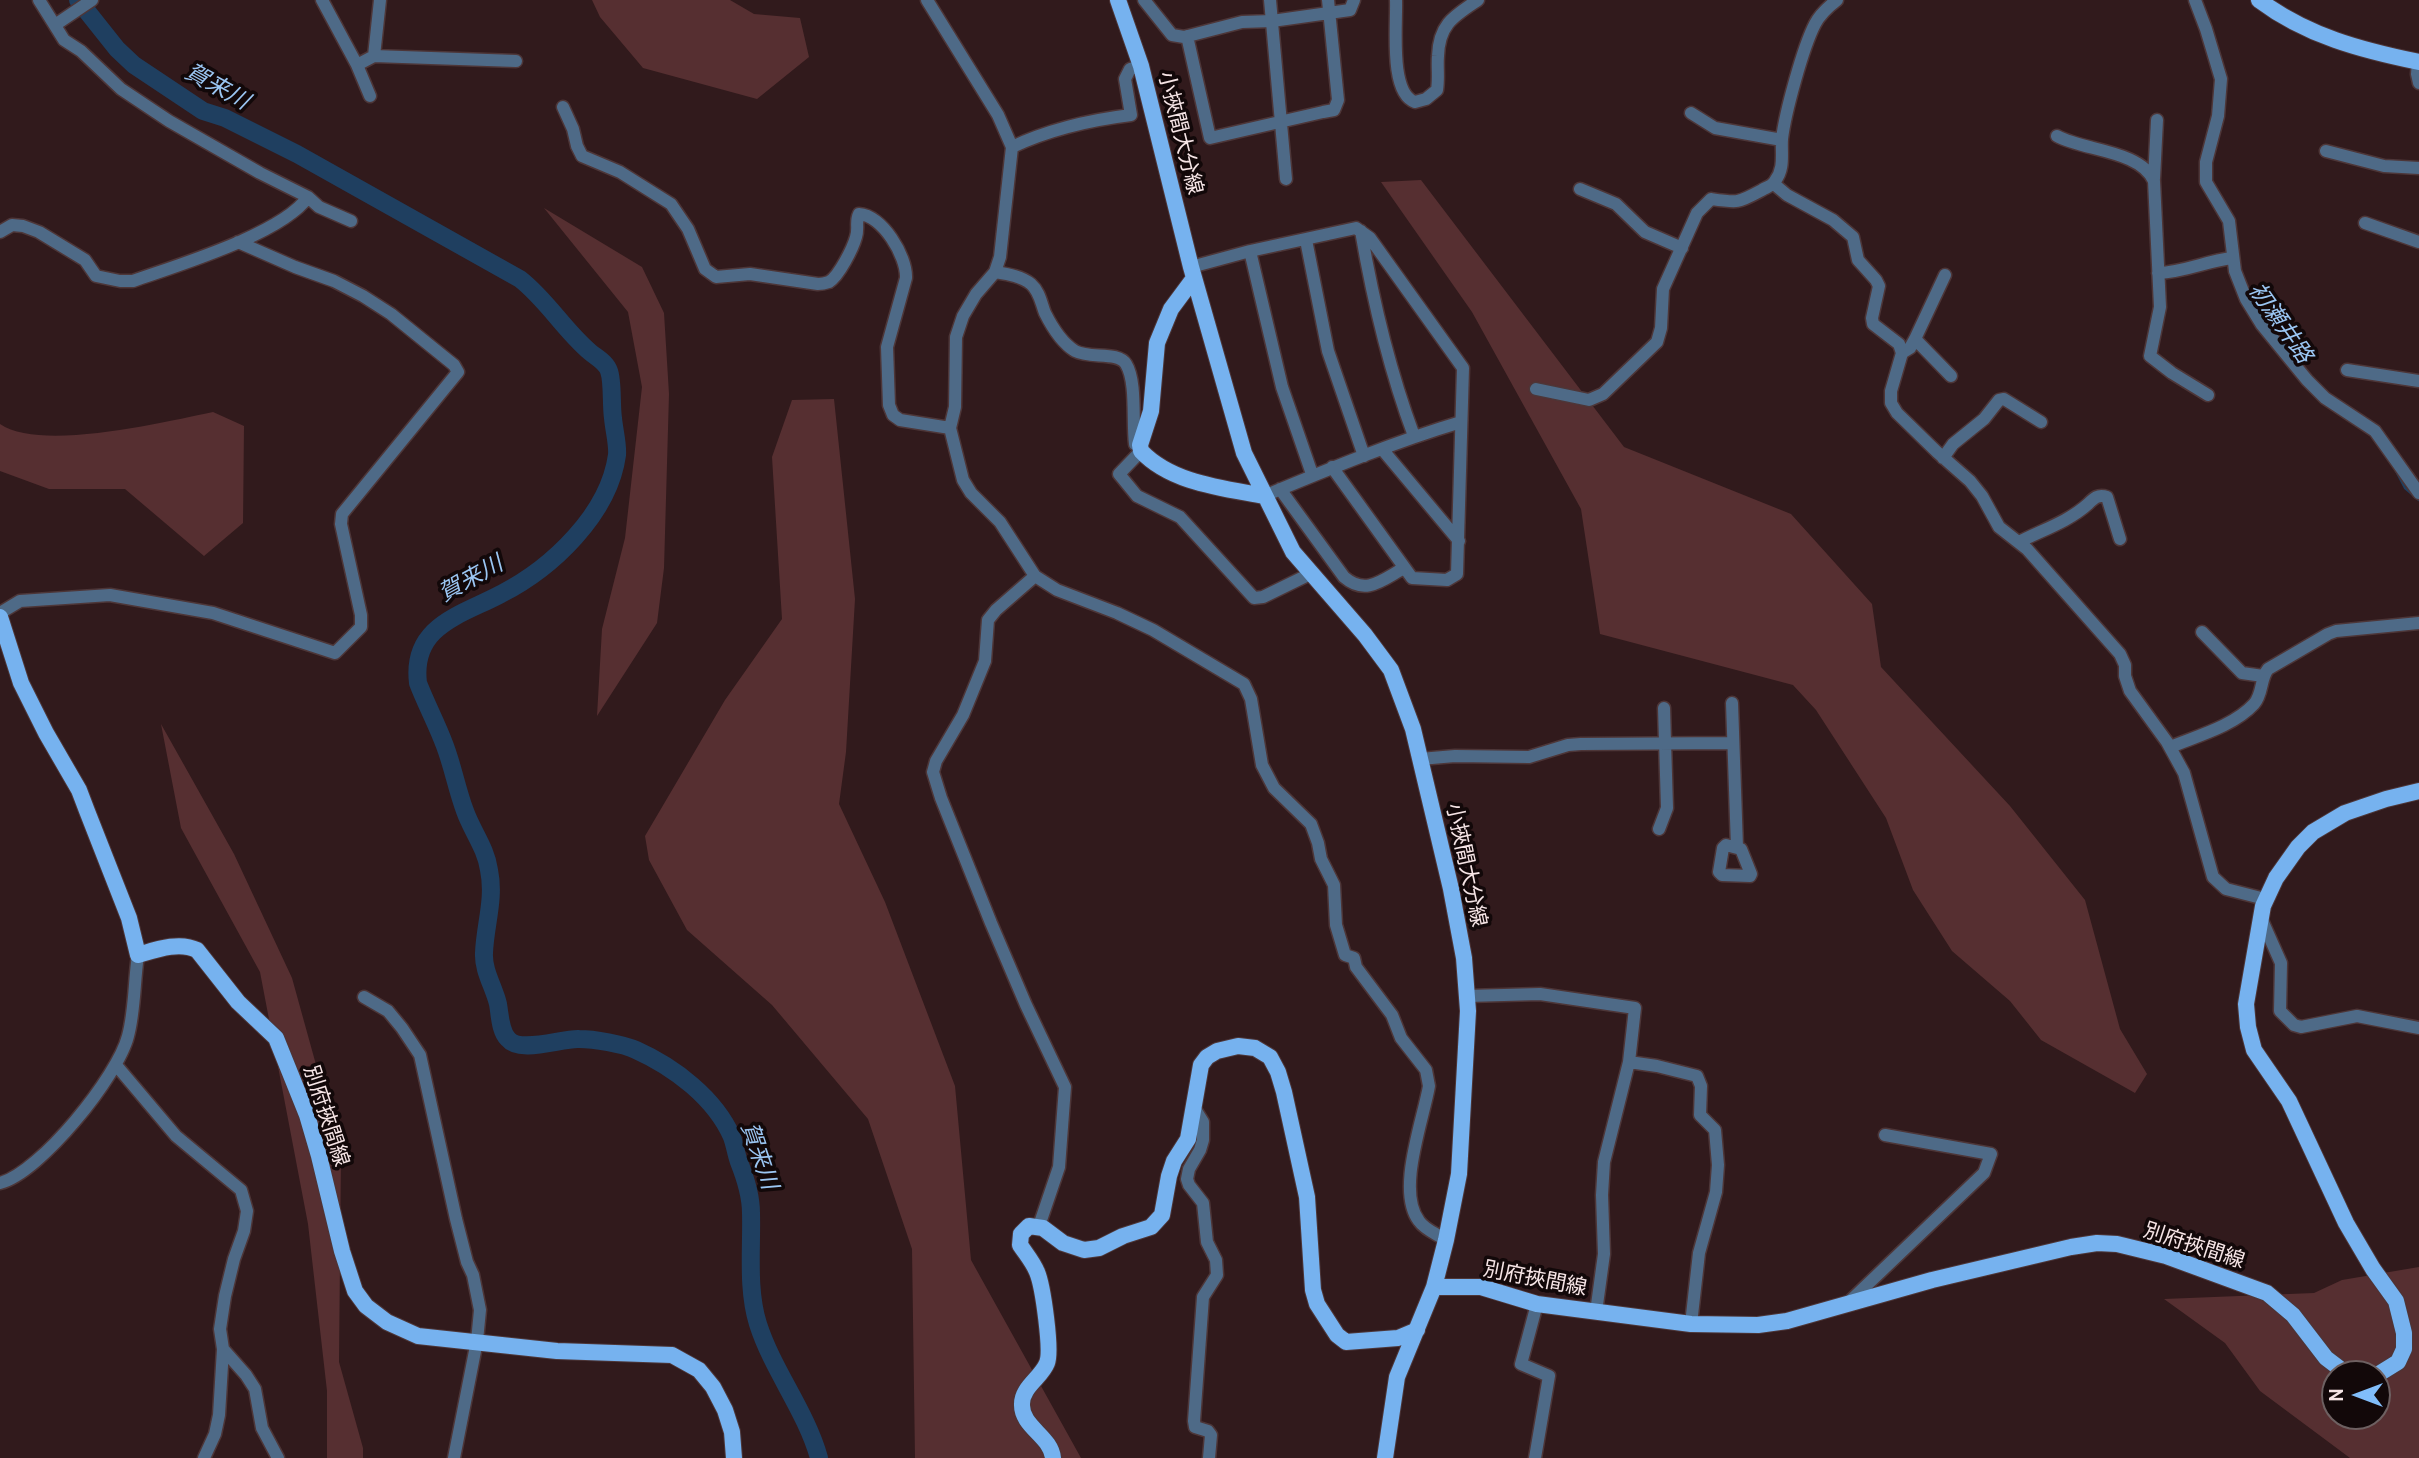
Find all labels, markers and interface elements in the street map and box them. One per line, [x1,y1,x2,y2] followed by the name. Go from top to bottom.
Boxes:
[180,58,254,116] water label: 賀来川
[1153,69,1207,197] street label: 小挾間大分線
[2242,277,2318,369] water label: 初瀬井路
[434,550,508,608] water label: 賀来川
[1441,801,1491,929] street label: 小挾間大分線
[298,1062,354,1170] street label: 別府挾間線
[735,1119,783,1193] water label: 賀来川
[2140,1218,2248,1274] street label: 別府挾間線
[1481,1257,1589,1301] street label: 別府挾間線
[2321,1360,2391,1430] north arrow
[2325,1388,2348,1402] text: N

